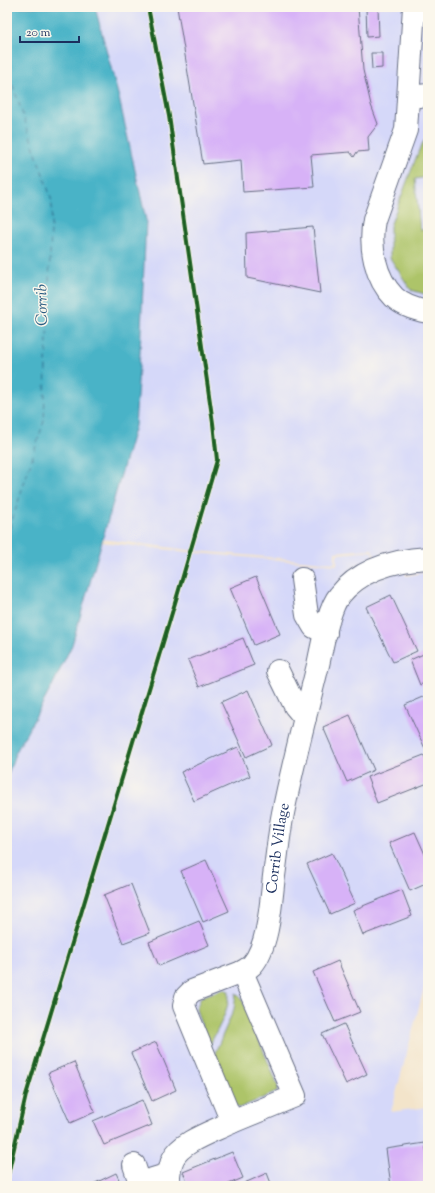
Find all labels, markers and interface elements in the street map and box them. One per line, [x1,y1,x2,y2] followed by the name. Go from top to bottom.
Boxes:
[20,18,79,44] scale bar
[26,24,51,42] text: 20 m
[31,283,55,326] water label: Corrib
[262,801,295,895] street label: Corrib Village

